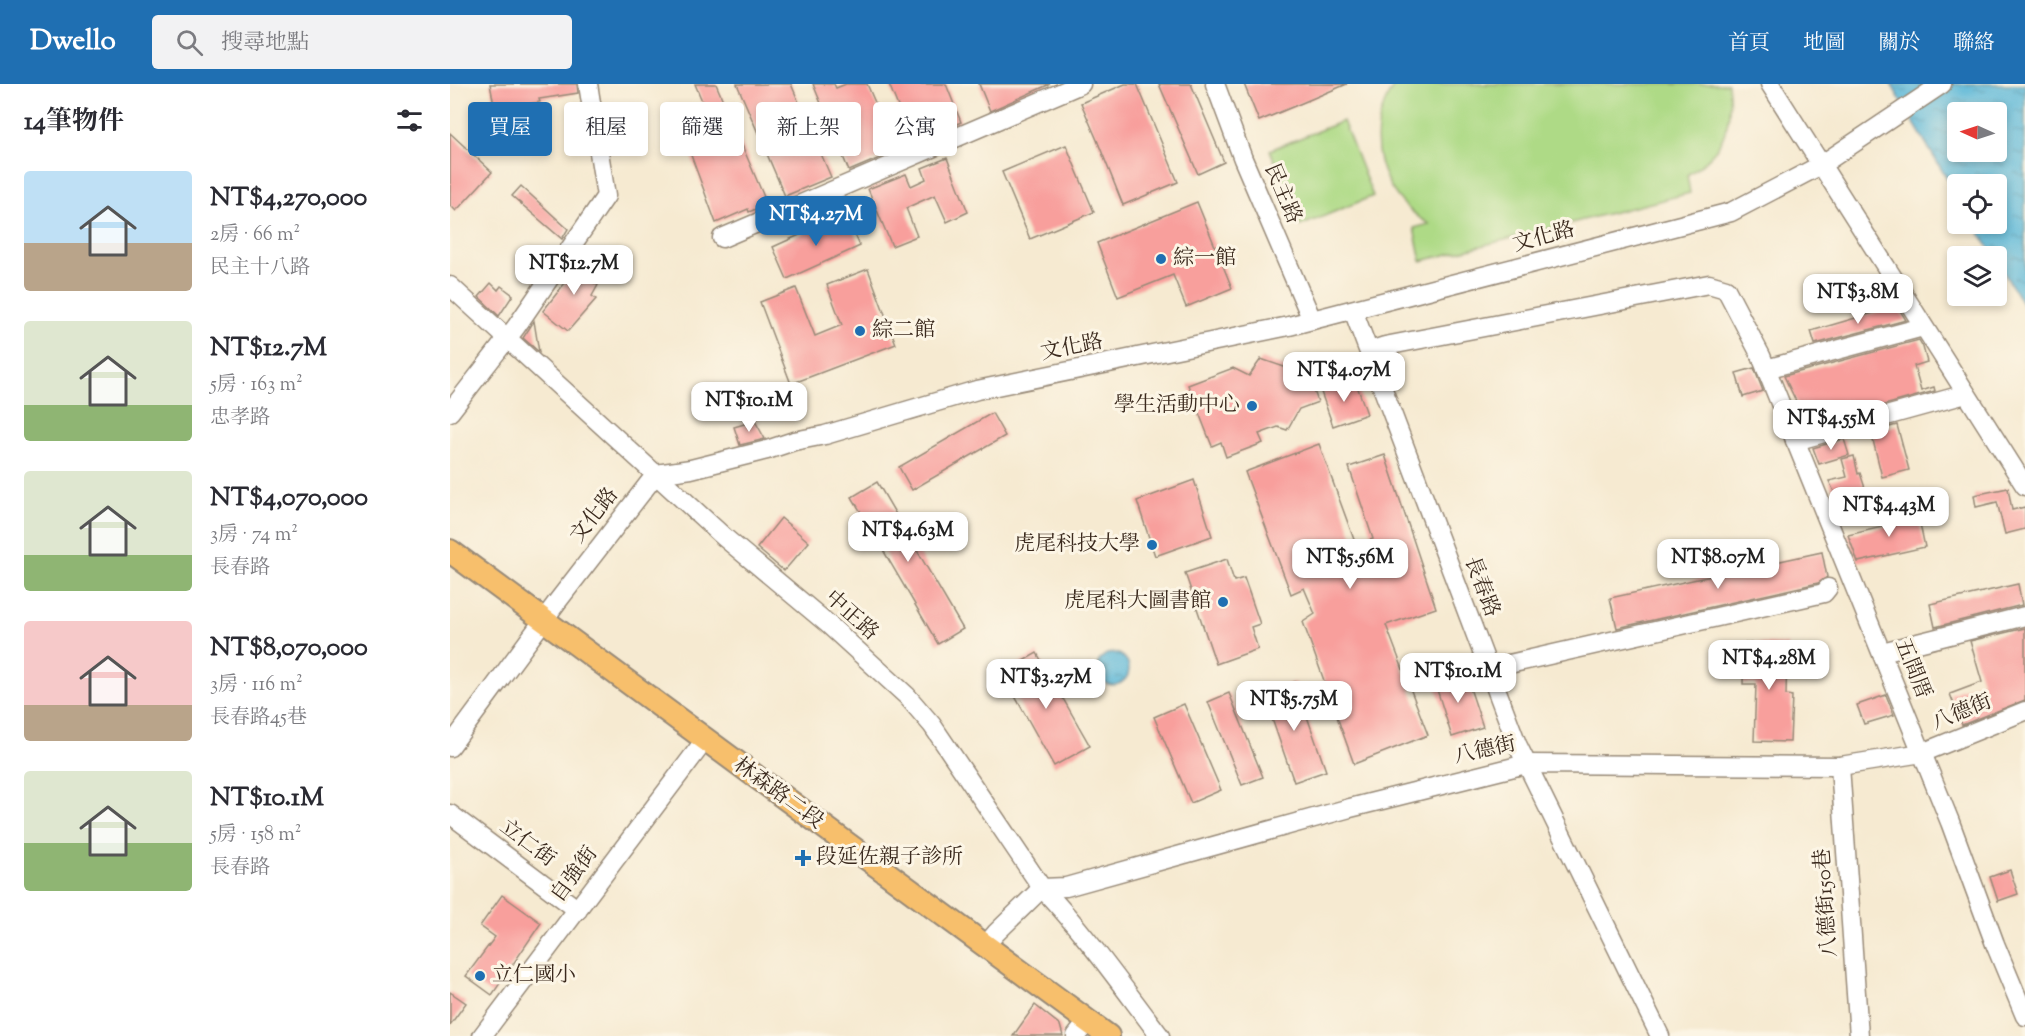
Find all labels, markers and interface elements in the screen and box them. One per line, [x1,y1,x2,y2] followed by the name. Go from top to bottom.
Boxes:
[152,15,572,69] search box
[30,22,116,62] text: Dwello
[173,26,206,59] icon: search
[221,28,309,60] text: 搜尋地點
[1728,29,1770,59] text: 首頁
[1803,29,1845,59] text: 地圖
[1878,29,1920,59] text: 關於
[1953,29,1995,59] text: 聯絡
[468,102,552,156] chip: 買屋
[564,102,648,156] chip: 租屋
[660,102,744,156] chip: 篩選
[756,102,861,156] chip: 新上架
[873,102,957,156] chip: 公寓
[1947,102,2007,162] north arrow
[1947,102,2007,306] map controls
[24,104,124,141] text: 14筆物件
[393,104,426,137] icon: filters
[1256,159,1308,229] street label: 民主路
[1947,174,2007,234] button: locate
[210,180,367,217] text: NT$4,270,000
[72,195,144,267] icon: home
[754,196,878,247] pin: NT$4.27M
[769,201,863,230] text: NT$4.27M
[1510,215,1578,261] street label: 文化路
[210,221,300,250] text: 2房 · 66 m²
[1173,244,1236,274] place label: 綜一館
[512,245,636,296] pin: NT$12.7M
[1947,246,2007,306] button: layers
[529,250,619,279] text: NT$12.7M
[1154,252,1168,266] marker: 綜一館
[210,254,310,283] text: 民主十八路
[1803,274,1913,325] pin: NT$3.8M
[1817,279,1899,308] text: NT$3.8M
[872,316,935,346] place label: 綜二館
[853,324,867,338] marker: 綜二館
[1038,327,1106,369] street label: 文化路
[210,330,327,367] text: NT$12.7M
[72,345,144,417] icon: home
[1282,352,1406,403] pin: NT$4.07M
[1297,357,1391,386] text: NT$4.07M
[210,371,303,400] text: 5房 · 163 m²
[687,382,811,433] pin: NT$10.1M
[705,387,793,416] text: NT$10.1M
[1114,391,1240,421] place label: 學生活動中心
[1245,399,1259,413] marker: 學生活動中心
[1769,400,1893,451] pin: NT$4.55M
[210,404,270,433] text: 忠孝路
[1787,405,1875,434] text: NT$4.55M
[210,480,368,517] text: NT$4,070,000
[564,482,626,550] street label: 文化路
[1827,487,1951,538] pin: NT$4.43M
[1843,492,1935,521] text: NT$4.43M
[72,495,144,567] icon: home
[846,512,970,563] pin: NT$4.63M
[862,517,954,546] text: NT$4.63M
[210,521,298,550] text: 3房 · 74 m²
[1014,530,1140,560] place label: 虎尾科技大學
[1145,538,1159,552] marker: 虎尾科技大學
[1288,539,1412,590] pin: NT$5.56M
[1656,539,1780,590] pin: NT$8.07M
[1306,544,1394,573] text: NT$5.56M
[1671,544,1765,573] text: NT$8.07M
[1456,552,1506,622] street label: 長春路
[210,554,270,583] text: 長春路
[818,584,884,648] street label: 中正路
[1064,587,1211,617] place label: 虎尾科大圖書館
[1216,595,1230,609] marker: 虎尾科大圖書館
[210,630,368,667] text: NT$8,070,000
[1886,634,1938,704] street label: 五間厝
[1707,640,1831,691] pin: NT$4.28M
[72,645,144,717] icon: home
[1722,645,1816,674] text: NT$4.28M
[1396,653,1520,704] pin: NT$10.1M
[1414,658,1502,687] text: NT$10.1M
[984,659,1108,710] pin: NT$3.27M
[1000,664,1092,693] text: NT$3.27M
[210,671,303,700] text: 3房 · 116 m²
[1232,681,1356,732] pin: NT$5.75M
[1250,686,1338,715] text: NT$5.75M
[1927,687,1997,739] street label: 八德街
[210,704,307,733] text: 長春路45巷
[1451,730,1519,772] street label: 八德街
[727,751,829,837] street label: 林森路二段
[210,780,324,817] text: NT$10.1M
[72,795,144,867] icon: home
[493,813,561,875] street label: 立仁街
[210,821,302,850] text: 5房 · 158 m²
[544,841,606,909] street label: 自強街
[816,843,963,873] place label: 段延佐親子診所
[1808,847,1846,959] street label: 八德街150巷
[794,849,812,867] marker: 段延佐親子診所
[210,854,270,883] text: 長春路
[492,961,576,991] place label: 立仁國小
[473,969,487,983] marker: 立仁國小

